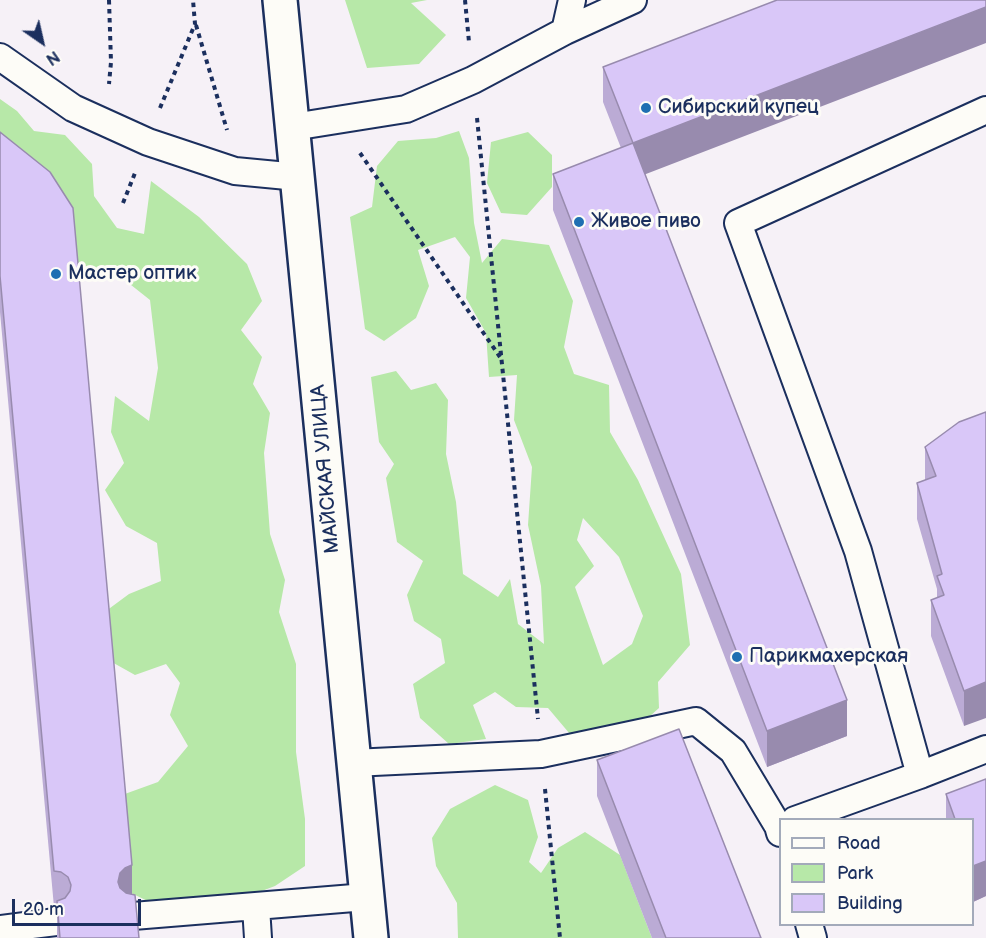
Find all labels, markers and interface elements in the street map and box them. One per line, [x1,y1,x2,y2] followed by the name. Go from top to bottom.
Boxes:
[12,12,72,72] north arrow
[42,46,63,69] text: N
[658,96,819,120] place label: Сибирский купец
[639,101,653,115] marker: Сибирский купец
[591,210,701,234] place label: Живое пиво
[572,215,586,229] marker: Живое пиво
[68,262,197,286] place label: Мастер оптик
[49,267,63,281] marker: Мастер оптик
[307,383,345,555] street label: МАЙСКАЯ УЛИЦА
[749,645,908,669] place label: Парикмахерская
[730,650,744,664] marker: Парикмахерская
[779,818,974,926] legend
[837,833,881,854] text: Road
[837,863,873,884] text: Park
[15,887,144,925] scale bar
[837,893,903,914] text: Building
[23,899,64,920] text: 20 m

